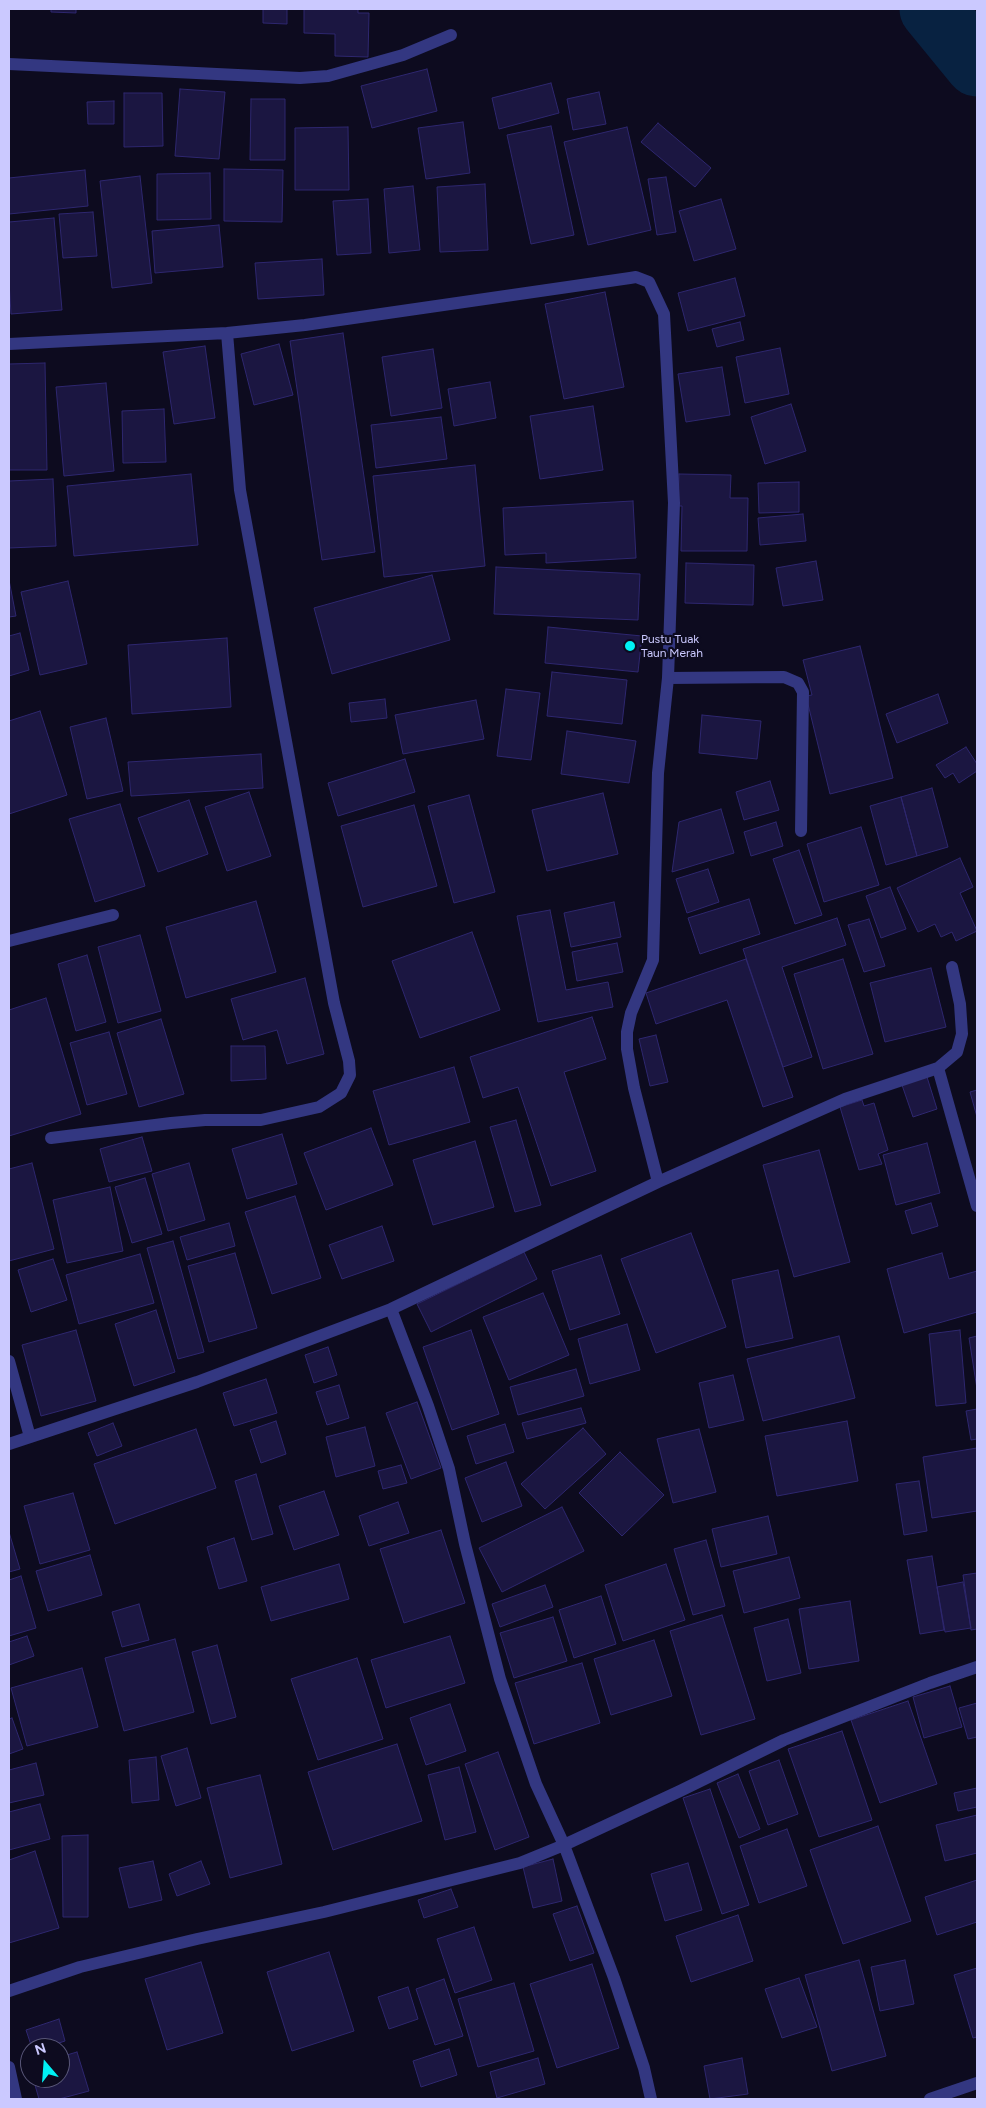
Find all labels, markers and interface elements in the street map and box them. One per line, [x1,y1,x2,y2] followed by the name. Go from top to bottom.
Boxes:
[641,632,703,660] place label: Pustu Tuak Taun Merah
[623,639,637,653] marker: Pustu Tuak Taun Merah
[20,2038,70,2088] north arrow
[33,2039,48,2059] text: N

